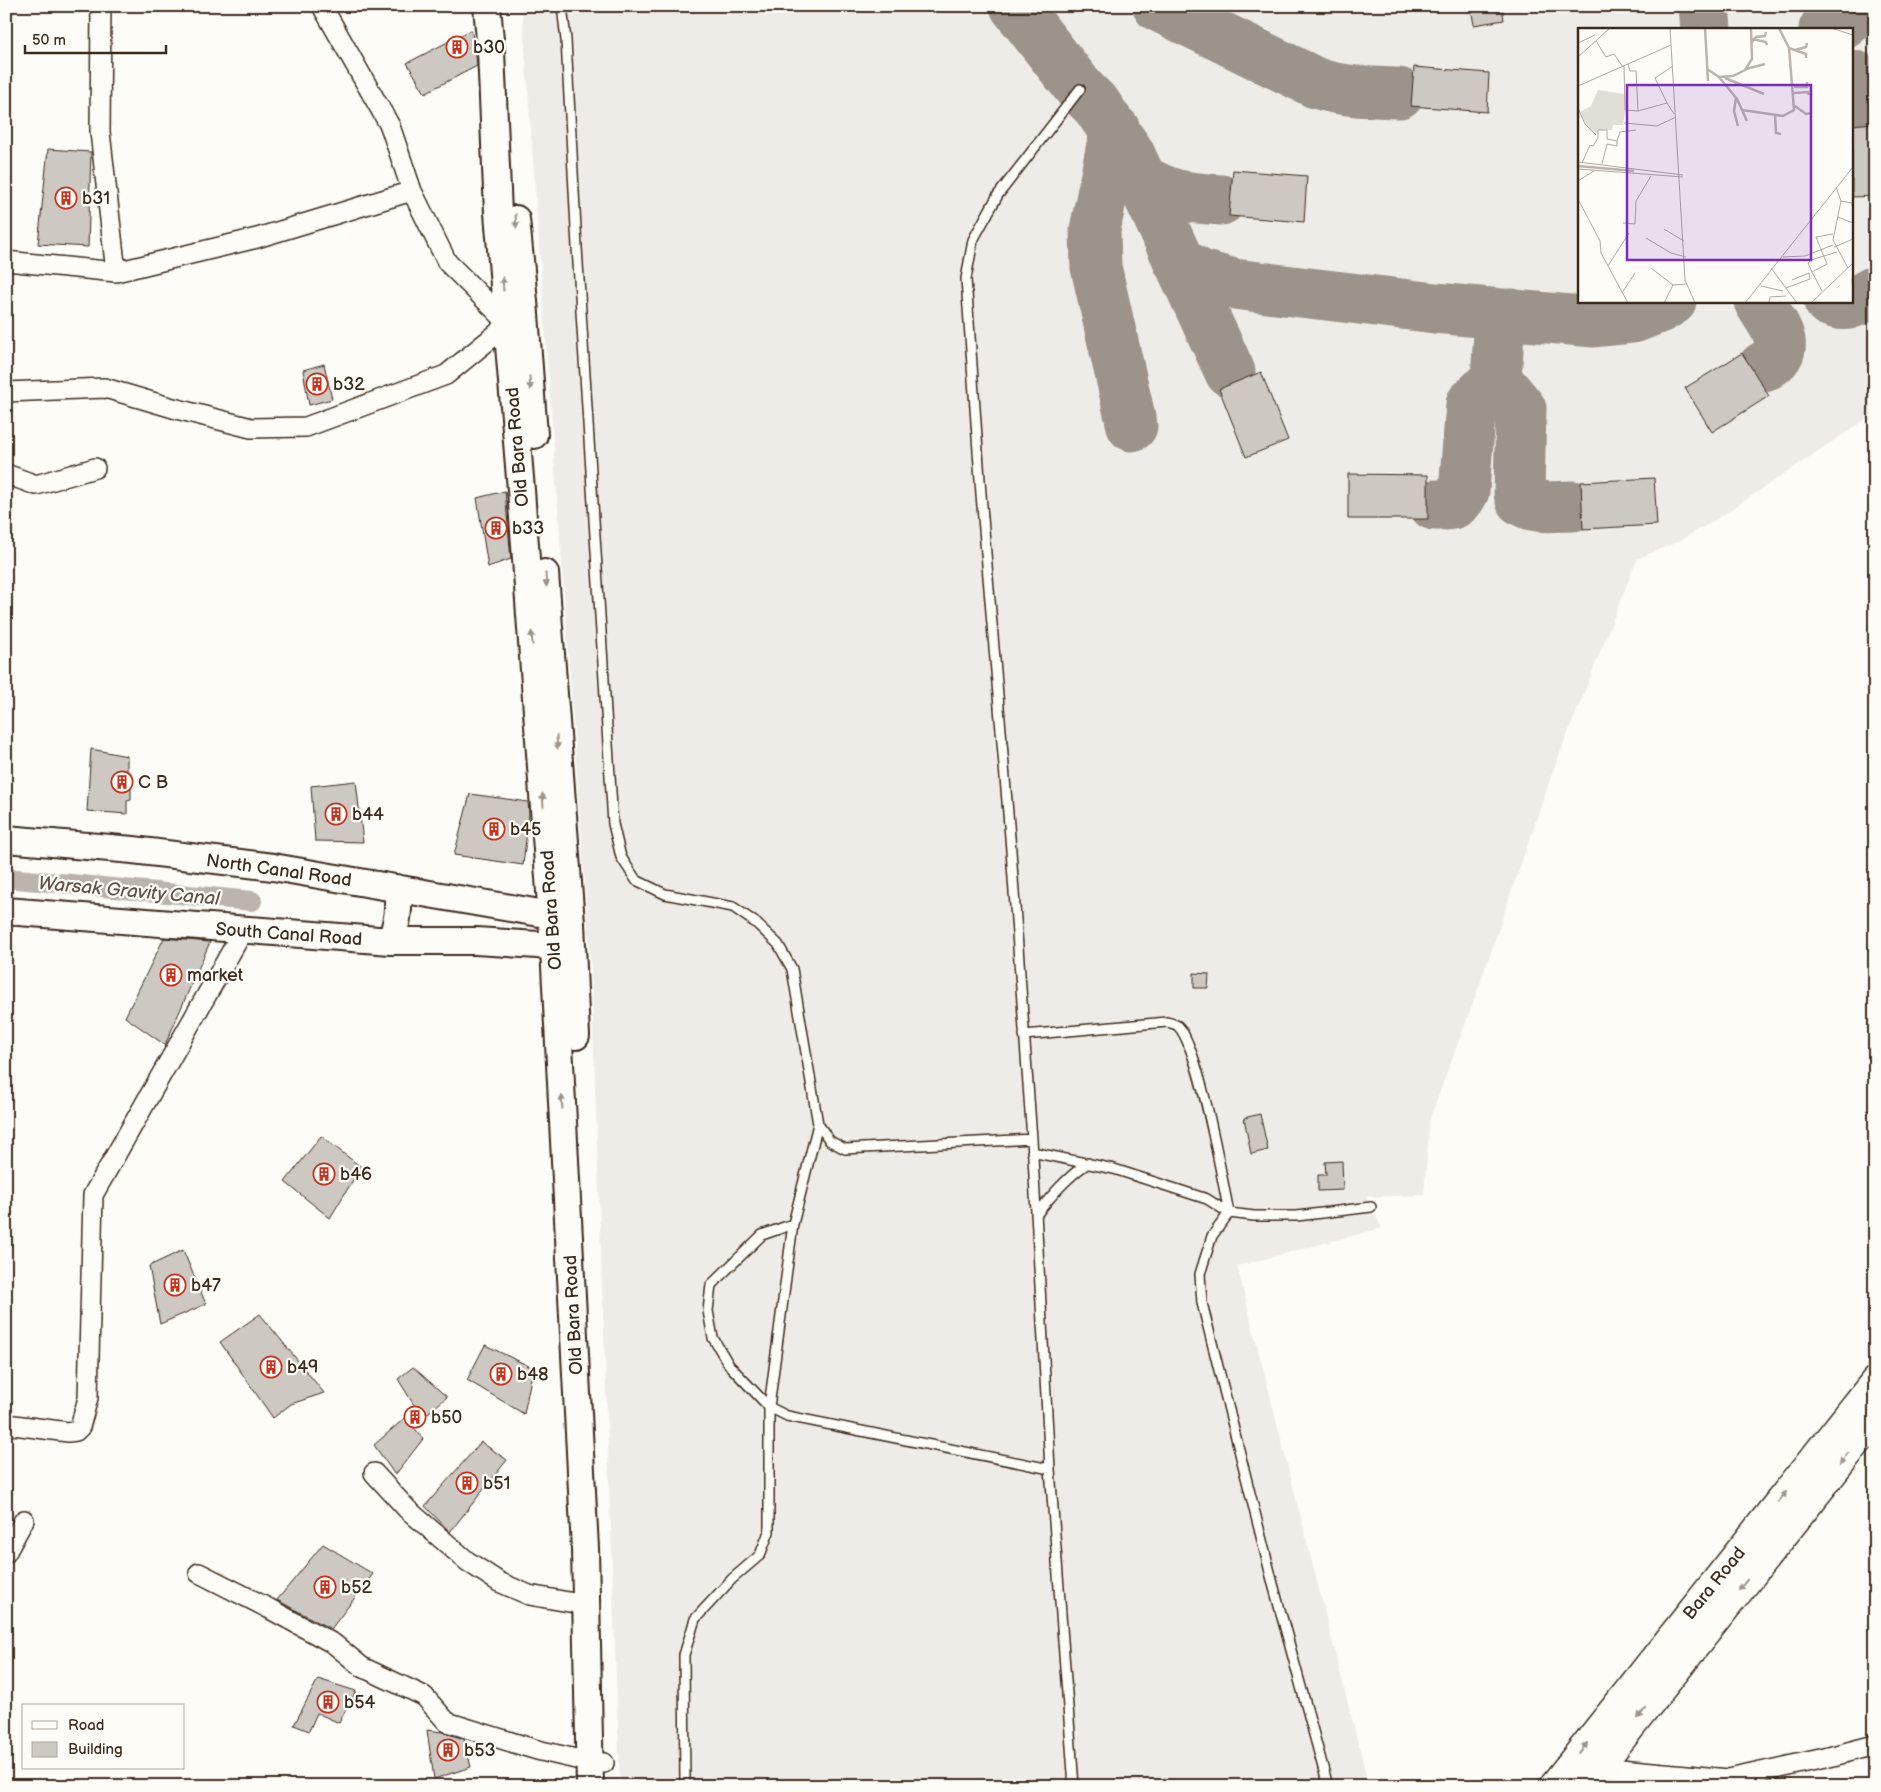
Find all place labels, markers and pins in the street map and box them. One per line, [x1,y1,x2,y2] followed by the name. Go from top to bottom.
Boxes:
[445,35,469,59] building icon: b30
[473,37,505,58] place label: b30
[54,186,78,210] building icon: b31
[82,188,110,209] place label: b31
[305,372,329,396] building icon: b32
[333,374,365,395] place label: b32
[484,516,508,540] building icon: b33
[512,518,544,539] place label: b33
[110,770,134,794] building icon: C B
[138,772,168,793] place label: C B
[324,802,348,826] building icon: b44
[352,804,384,825] place label: b44
[482,817,506,841] building icon: b45
[510,819,541,840] place label: b45
[159,963,183,987] building icon: market
[187,965,244,986] place label: market
[312,1162,336,1186] building icon: b46
[340,1164,372,1185] place label: b46
[163,1273,187,1297] building icon: b47
[191,1275,221,1296] place label: b47
[259,1355,283,1379] building icon: b49
[287,1357,319,1378] place label: b49
[489,1362,513,1386] building icon: b48
[517,1364,549,1385] place label: b48
[403,1405,427,1429] building icon: b50
[431,1407,462,1428] place label: b50
[455,1471,479,1495] building icon: b51
[483,1473,510,1494] place label: b51
[313,1575,337,1599] building icon: b52
[341,1577,372,1598] place label: b52
[316,1690,340,1714] building icon: b54
[344,1692,375,1713] place label: b54
[436,1738,460,1762] building icon: b53
[464,1740,496,1761] place label: b53

